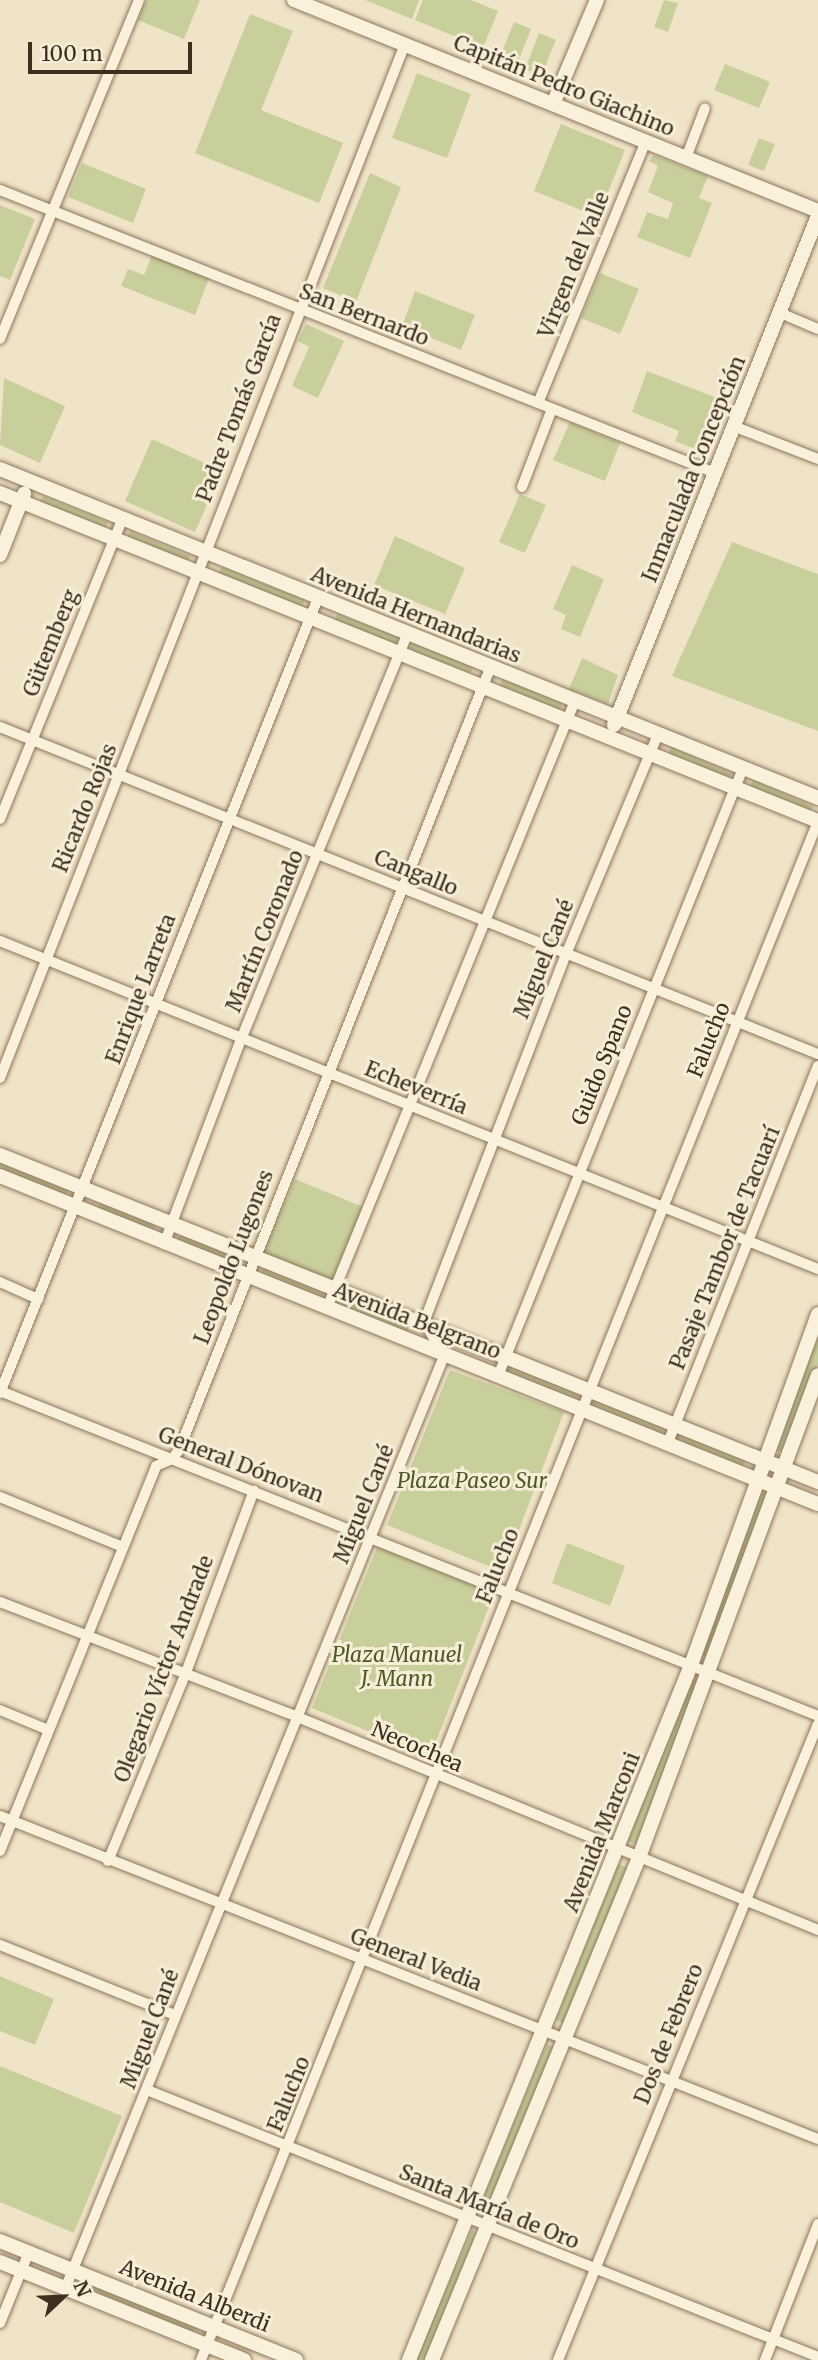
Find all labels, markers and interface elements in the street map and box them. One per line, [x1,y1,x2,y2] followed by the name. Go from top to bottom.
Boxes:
[32,28,196,72] scale bar
[450,30,678,142] street label: Capitán Pedro Giachino
[41,40,103,67] text: 100 m
[533,188,615,342] street label: Virgen del Valle
[296,279,432,351] street label: San Bernardo
[191,310,287,506] street label: Padre Tomás García
[637,352,751,586] street label: Inmaculada Concepción
[307,561,525,669] street label: Avenida Hernandarias
[18,586,84,700] street label: Gütemberg
[48,740,122,876] street label: Ricardo Rojas
[370,845,462,901] street label: Cangallo
[221,846,309,1016] street label: Martín Coronado
[509,896,579,1022] street label: Miguel Cané
[101,910,181,1068] street label: Enrique Larreta
[683,999,735,1081] street label: Falucho
[566,1001,638,1129] street label: Guido Spano
[361,1056,471,1120] street label: Echeverría
[665,1123,785,1373] street label: Pasaje Tambor de Tacuarí
[189,1166,279,1348] street label: Leopoldo Lugones
[330,1277,504,1365] street label: Avenida Belgrano
[155,1422,327,1508] street label: General Dónovan
[329,1441,399,1567] street label: Miguel Cané
[397,1468,547,1494] park label: Plaza Paseo Sur
[472,1525,524,1607] street label: Falucho
[109,1552,219,1786] street label: Olegario Víctor Andrade
[332,1642,462,1692] park label: Plaza Manuel J. Mann
[367,1716,467,1778] street label: Necochea
[558,1748,646,1916] street label: Avenida Marconi
[347,1923,485,1997] street label: General Vedia
[629,1960,709,2108] street label: Dos de Febrero
[116,1966,184,2092] street label: Miguel Cané
[263,2053,315,2135] street label: Falucho
[395,2159,583,2255] street label: Santa María de Oro
[116,2254,274,2338] street label: Avenida Alberdi
[28,2262,98,2332] north arrow
[68,2277,96,2300] text: N

